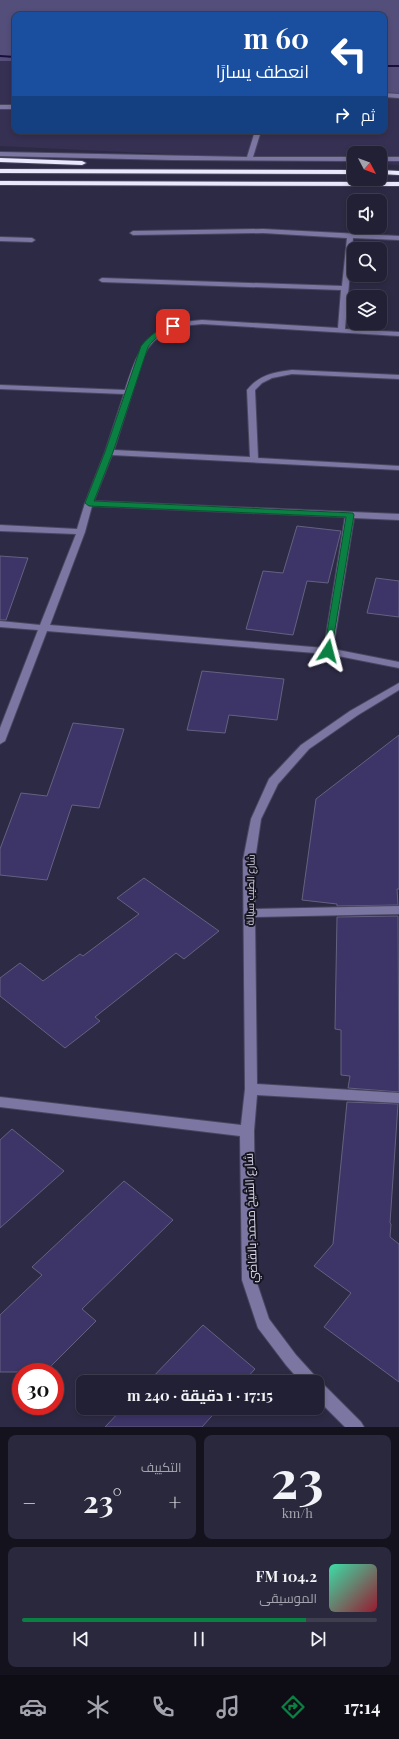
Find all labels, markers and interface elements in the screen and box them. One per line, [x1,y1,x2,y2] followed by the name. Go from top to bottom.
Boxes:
[243,19,309,56] text: 60 m
[323,28,375,80] icon: left
[216,59,309,83] text: انعطف يسارًا
[331,104,353,126] icon: right
[361,105,375,125] text: ثم
[347,146,387,186] north arrow
[347,146,387,330] map controls
[347,194,387,234] button: sound
[347,242,387,282] button: search
[347,290,387,330] button: layers
[156,309,190,343] pin
[162,315,184,337] icon: arrive
[307,630,349,672] position arrow
[242,854,258,926] street label: شارع الطيب سيالة
[240,1153,263,1283] street label: شارع الشيخ محمد بالقاضي
[12,1363,64,1415] speed limit sign: 30
[127,1385,273,1405] text: 17:15 · 1 دقيقة · 240 m
[271,1443,324,1512] text: 23
[141,1458,182,1475] text: التكييف
[83,1481,122,1521] text: 23°
[22,1487,36,1517] text: −
[169,1487,181,1517] text: +
[282,1504,313,1521] text: km/h
[256,1566,317,1586] text: 104.2 FM
[259,1589,317,1606] text: الموسيقى
[70,1628,92,1650] icon: previous
[188,1628,210,1650] icon: pause
[307,1628,329,1650] icon: next
[19,1693,47,1721] icon: car
[84,1693,112,1721] icon: climate
[149,1693,177,1721] icon: phone
[214,1693,242,1721] icon: music
[279,1693,307,1721] icon: directions
[344,1695,380,1719] text: 17:14

